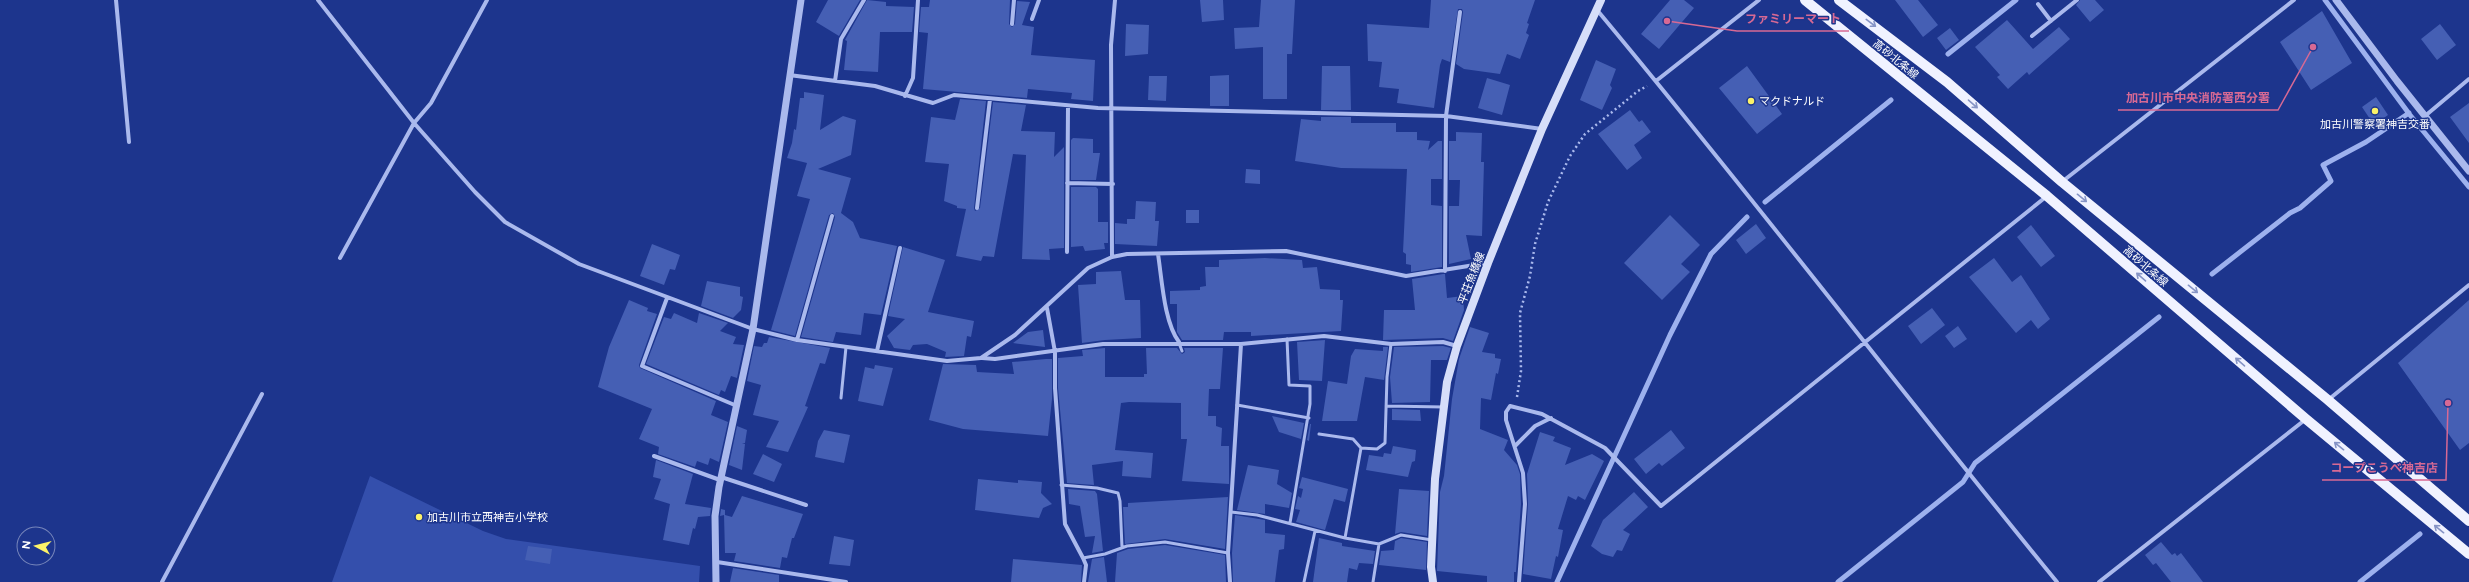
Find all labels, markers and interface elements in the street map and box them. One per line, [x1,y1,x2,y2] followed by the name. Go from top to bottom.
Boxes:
[1737,7,1849,31] callout: ファミリーマート
[1745,12,1841,26] text: ファミリーマート
[1865,19,1876,27] one-way arrow
[1870,37,1921,82] street label: 高砂北条線
[2118,86,2278,110] callout: 加古川市中央消防署西分署
[2126,91,2270,105] text: 加古川市中央消防署西分署
[1759,95,1825,108] place label: マクドナルド
[1746,96,1756,106] marker: マクドナルド
[1967,99,1977,108] one-way arrow
[2370,106,2380,116] marker: 加古川警察署神吉交番
[2320,118,2430,131] place label: 加古川警察署神吉交番
[2076,193,2087,202] one-way arrow
[2121,243,2171,289] street label: 高砂北条線
[1456,250,1487,306] street label: 平荘魚橋線
[2136,272,2146,282] one-way arrow
[2188,285,2198,294] one-way arrow
[2235,358,2245,367] one-way arrow
[2333,442,2344,451] one-way arrow
[2322,456,2446,480] callout: コープこうべ神吉店
[2330,461,2438,475] text: コープこうべ神吉店
[427,511,548,524] place label: 加古川市立西神吉小学校
[414,512,424,522] marker: 加古川市立西神吉小学校
[2433,524,2444,533] one-way arrow
[16,526,56,566] north arrow
[20,540,34,550] text: N

